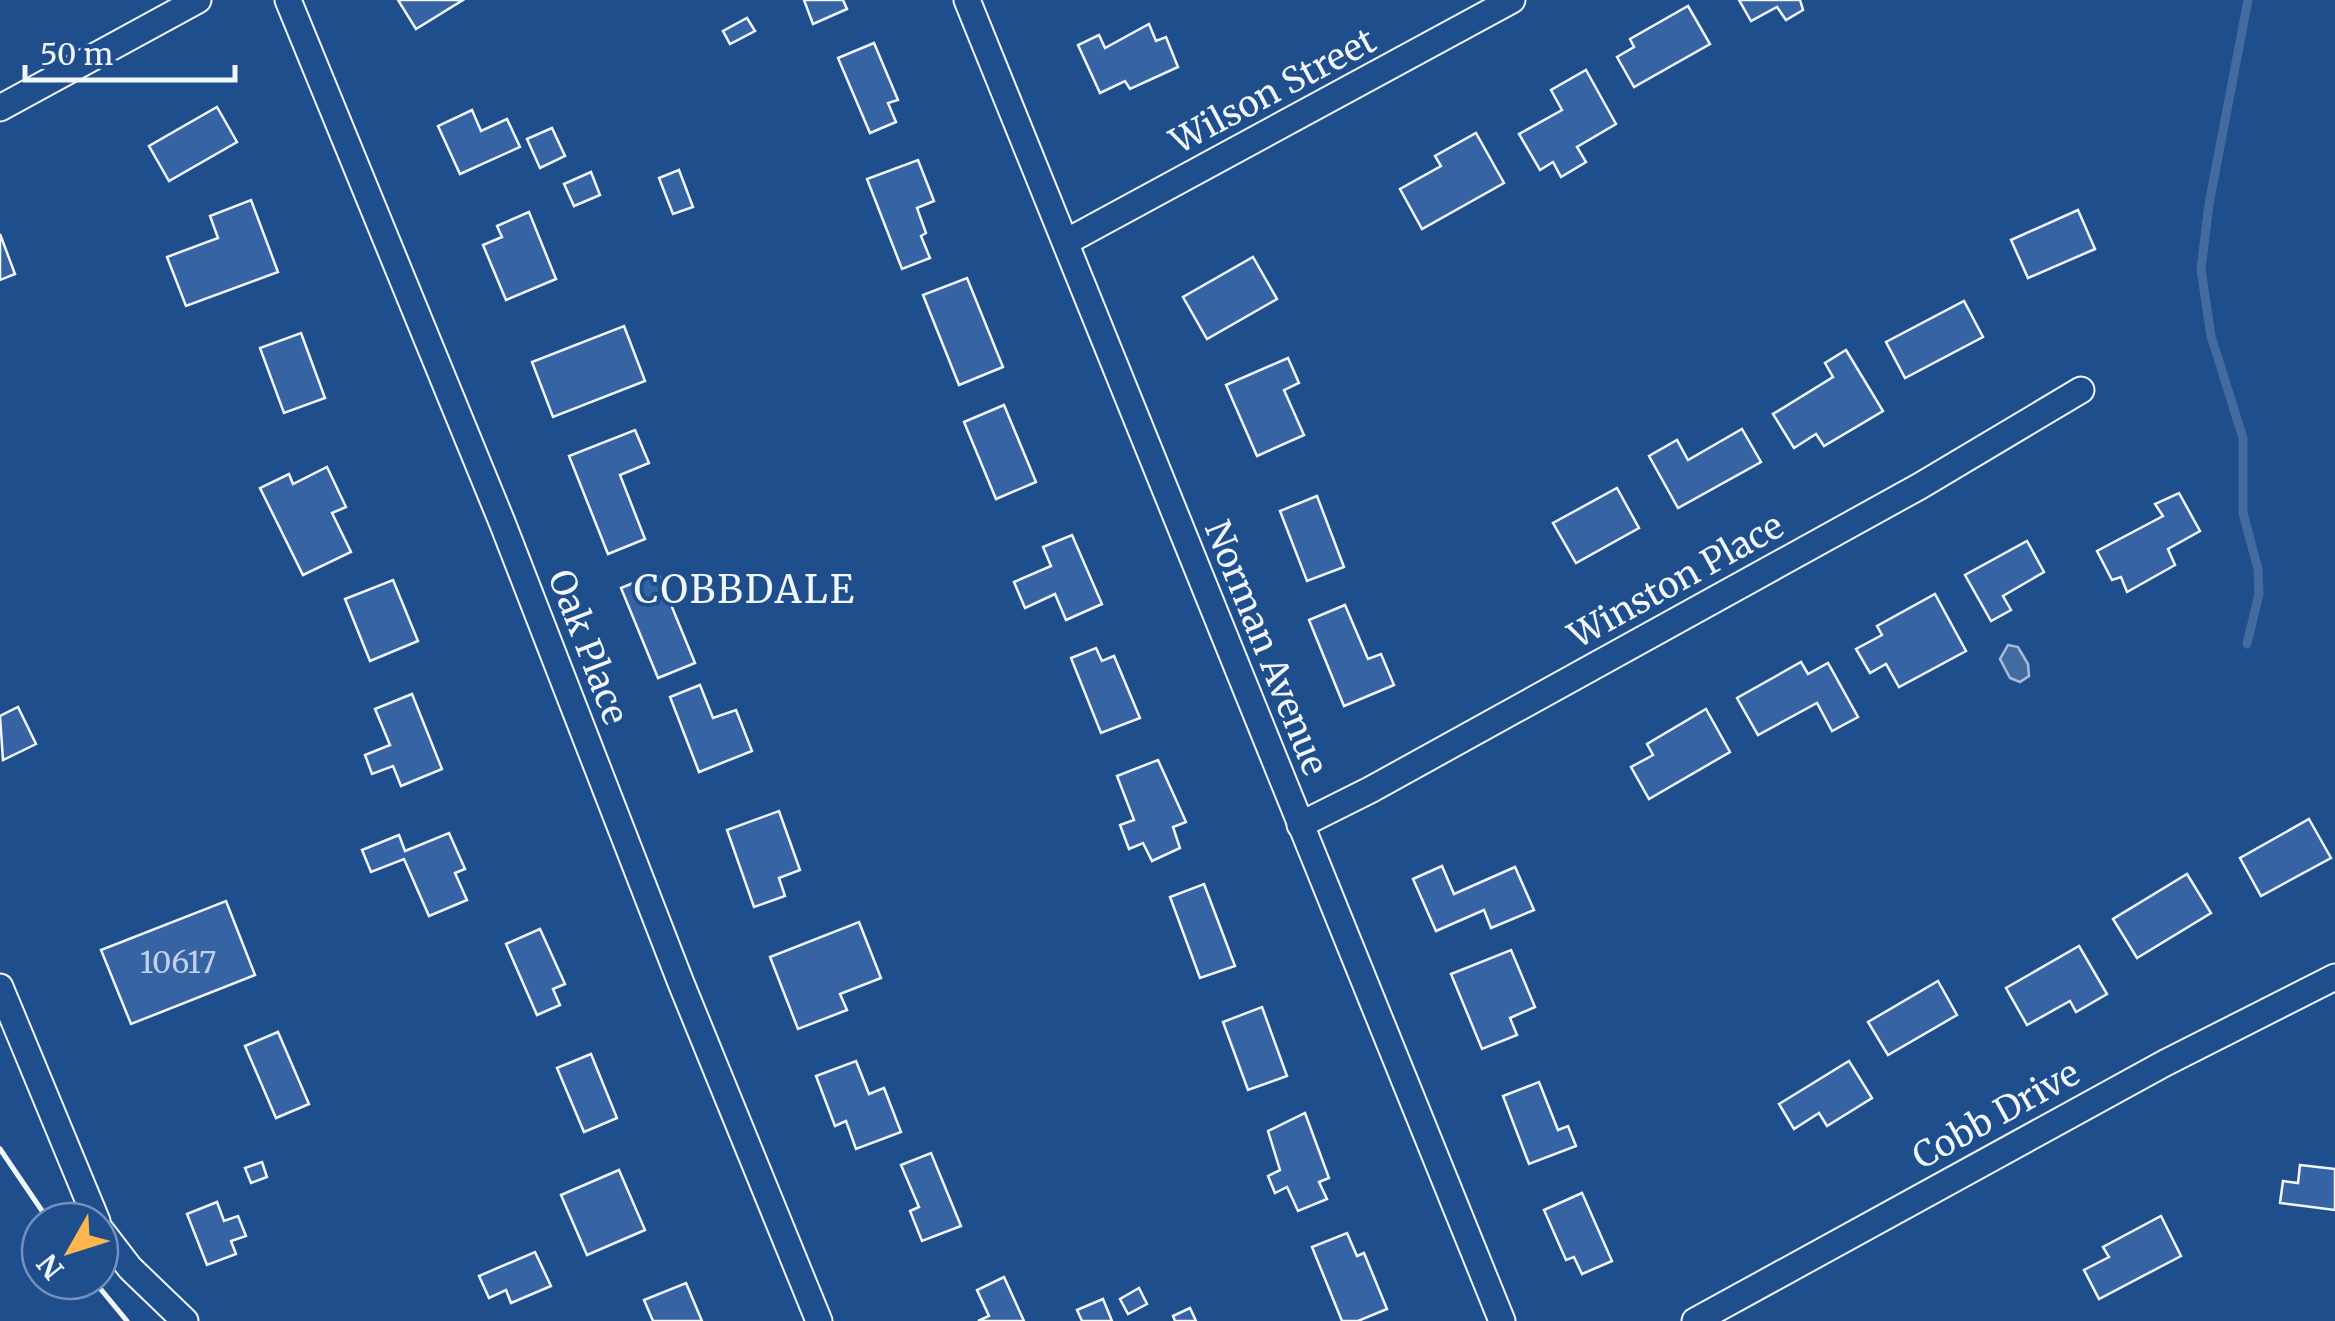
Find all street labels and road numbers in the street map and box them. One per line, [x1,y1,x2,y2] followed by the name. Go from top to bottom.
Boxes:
[1162,18,1383,164] street label: Wilson Street
[1560,504,1791,659] street label: Winston Place
[1195,514,1337,782] street label: Norman Avenue
[538,563,638,731] street label: Oak Place
[1905,1051,2087,1179] street label: Cobb Drive

